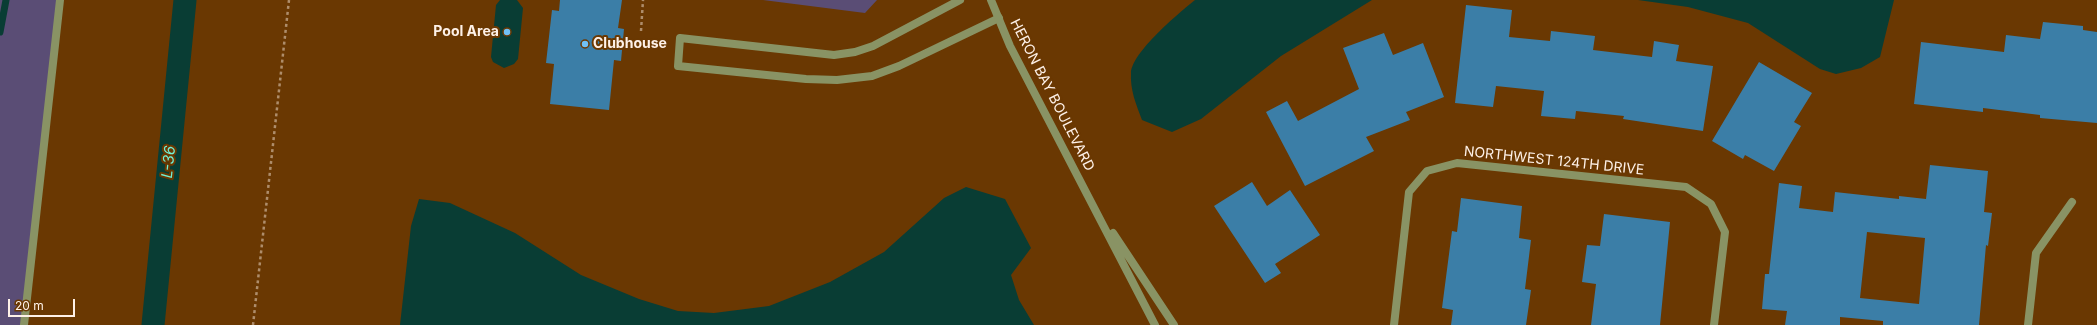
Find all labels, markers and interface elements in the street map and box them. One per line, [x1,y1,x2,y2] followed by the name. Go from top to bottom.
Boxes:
[1006,16,1098,174] street label: HERON BAY BOULEVARD
[433,24,499,40] place label: Pool Area
[502,27,512,37] marker: Pool Area
[593,36,667,52] place label: Clubhouse
[580,39,590,49] marker: Clubhouse
[1463,143,1645,179] street label: NORTHWEST 124TH DRIVE
[158,145,180,179] water label: L-36
[10,291,77,317] scale bar
[15,298,44,313] text: 20 m

